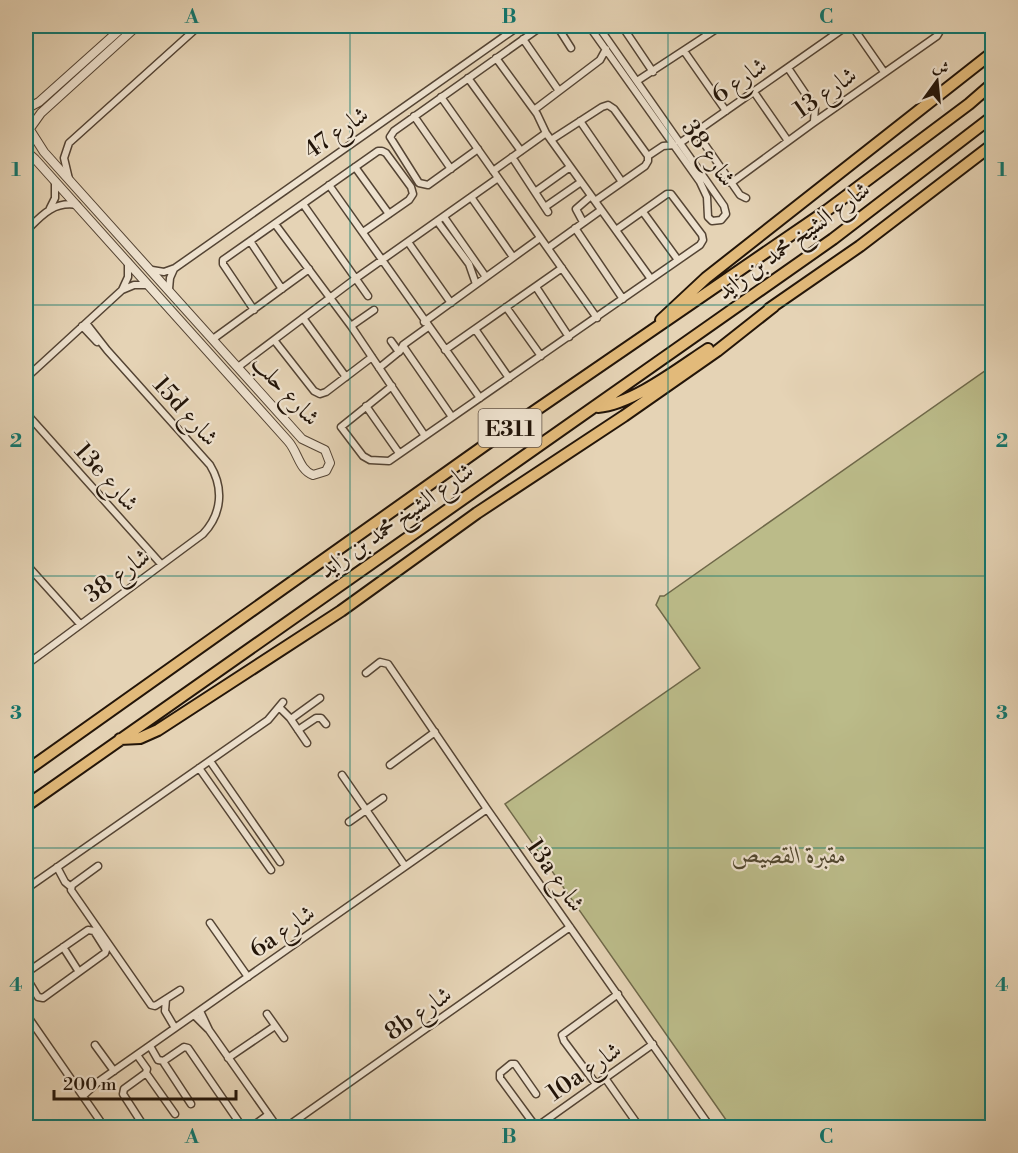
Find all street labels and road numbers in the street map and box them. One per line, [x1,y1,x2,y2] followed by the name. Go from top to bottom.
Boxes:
[706,51,776,114] street label: شارع 6
[788,60,865,129] street label: شارع 13
[298,100,377,169] street label: شارع 47
[671,114,742,195] street label: شارع 38
[711,175,879,311] street label: شارع الشيخ محمد بن زايد
[242,349,326,435] street label: شارع حلب
[143,370,224,456] street label: 15d شارع
[478,409,542,447] road number: E311
[65,437,145,521] street label: 13e شارع
[313,456,483,590] street label: شارع الشيخ محمد بن زايد
[79,542,159,613] street label: شارع 38
[516,833,591,920] street label: 13a شارع
[244,899,323,968] street label: 6a شارع
[379,980,460,1051] street label: 8b شارع
[541,1035,630,1112] street label: 10a شارع

